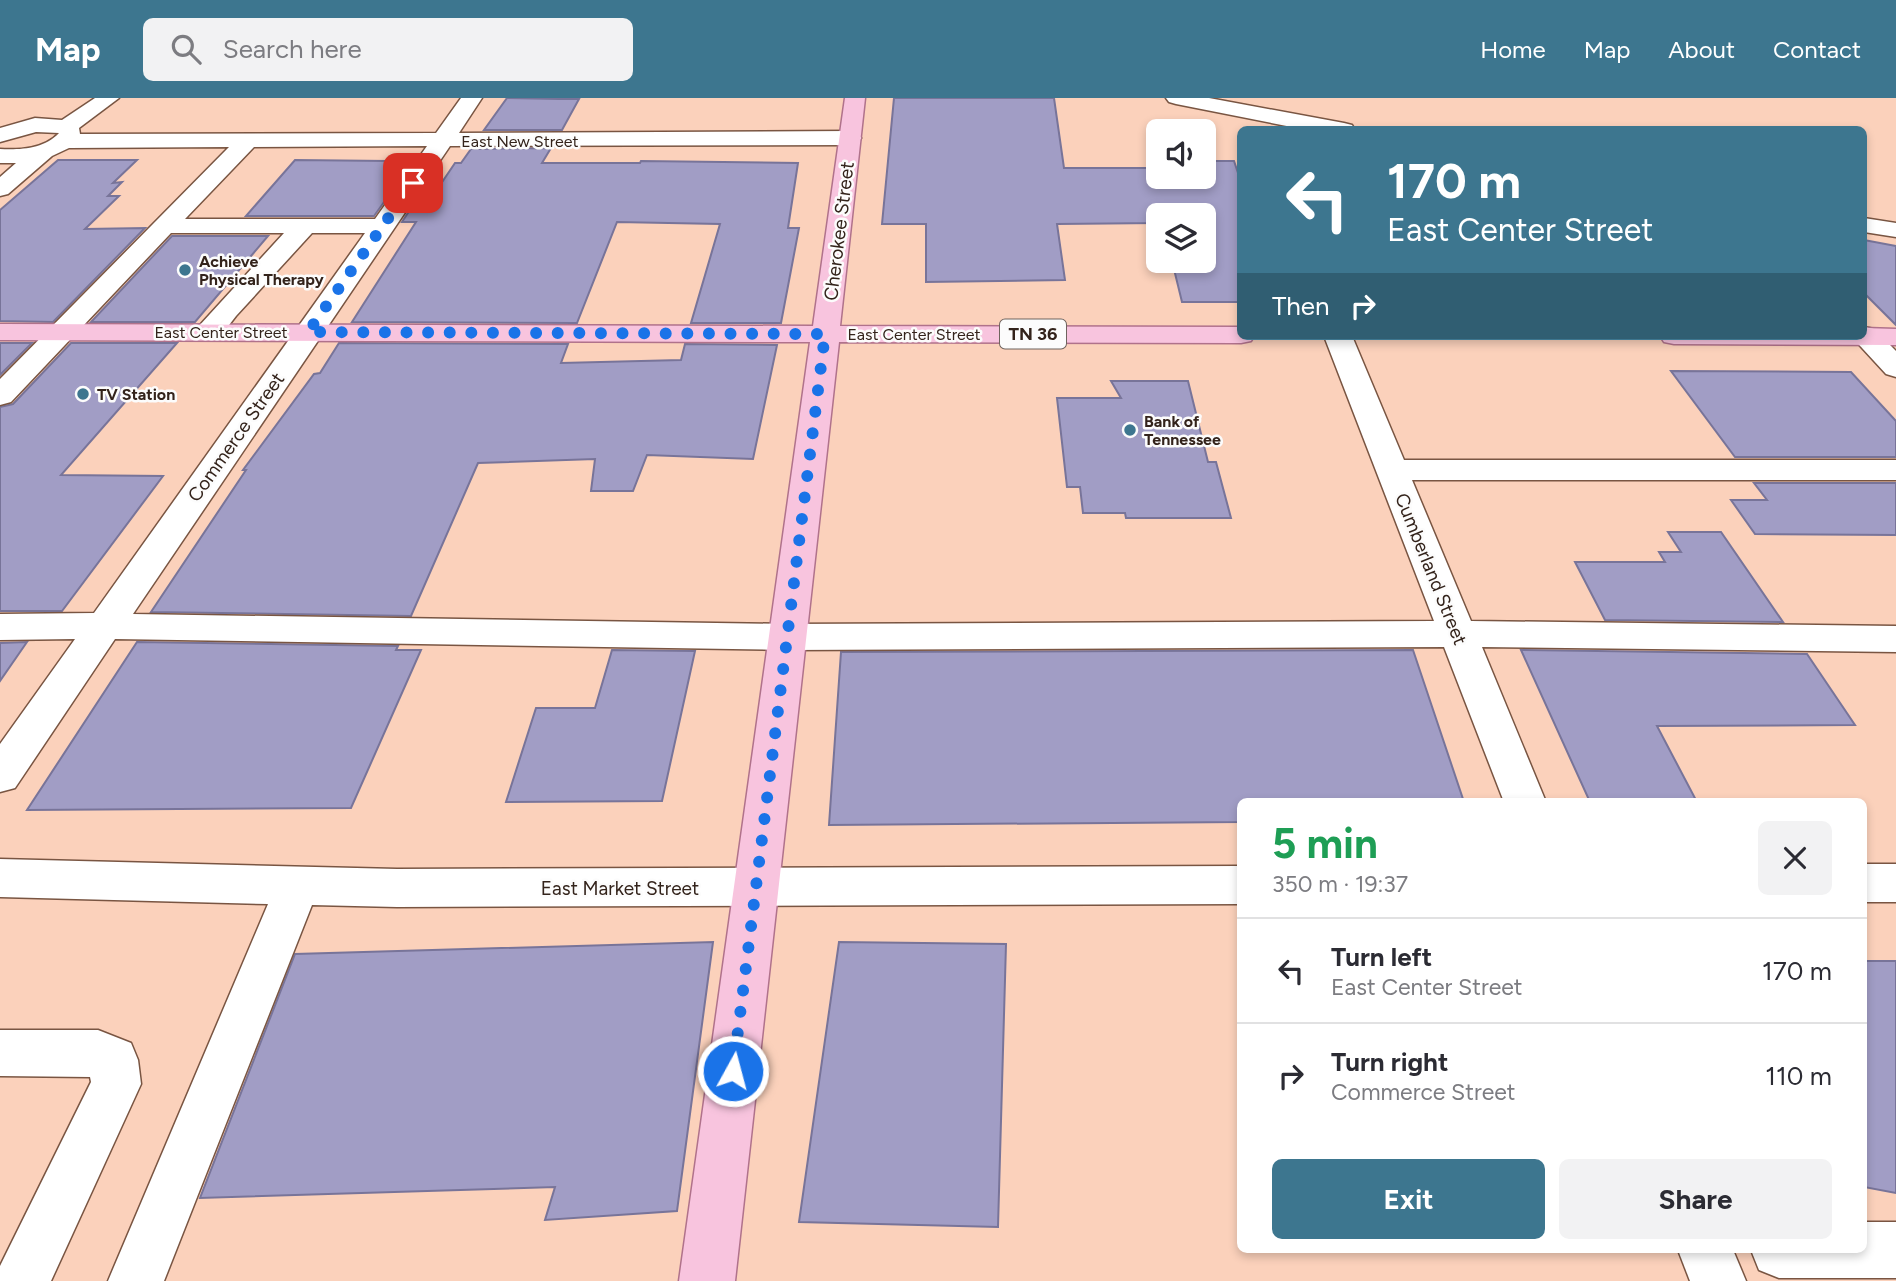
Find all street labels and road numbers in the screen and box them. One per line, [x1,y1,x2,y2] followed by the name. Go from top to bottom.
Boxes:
[461,132,579,151] street label: East New Street
[819,160,859,302] street label: Cherokee Street
[1000,320,1066,348] road number: TN 36
[154,323,288,342] street label: East Center Street
[847,325,981,344] street label: East Center Street
[183,368,289,506] street label: Commerce Street
[1390,490,1472,648] street label: Cumberland Street
[541,877,699,900] street label: East Market Street

